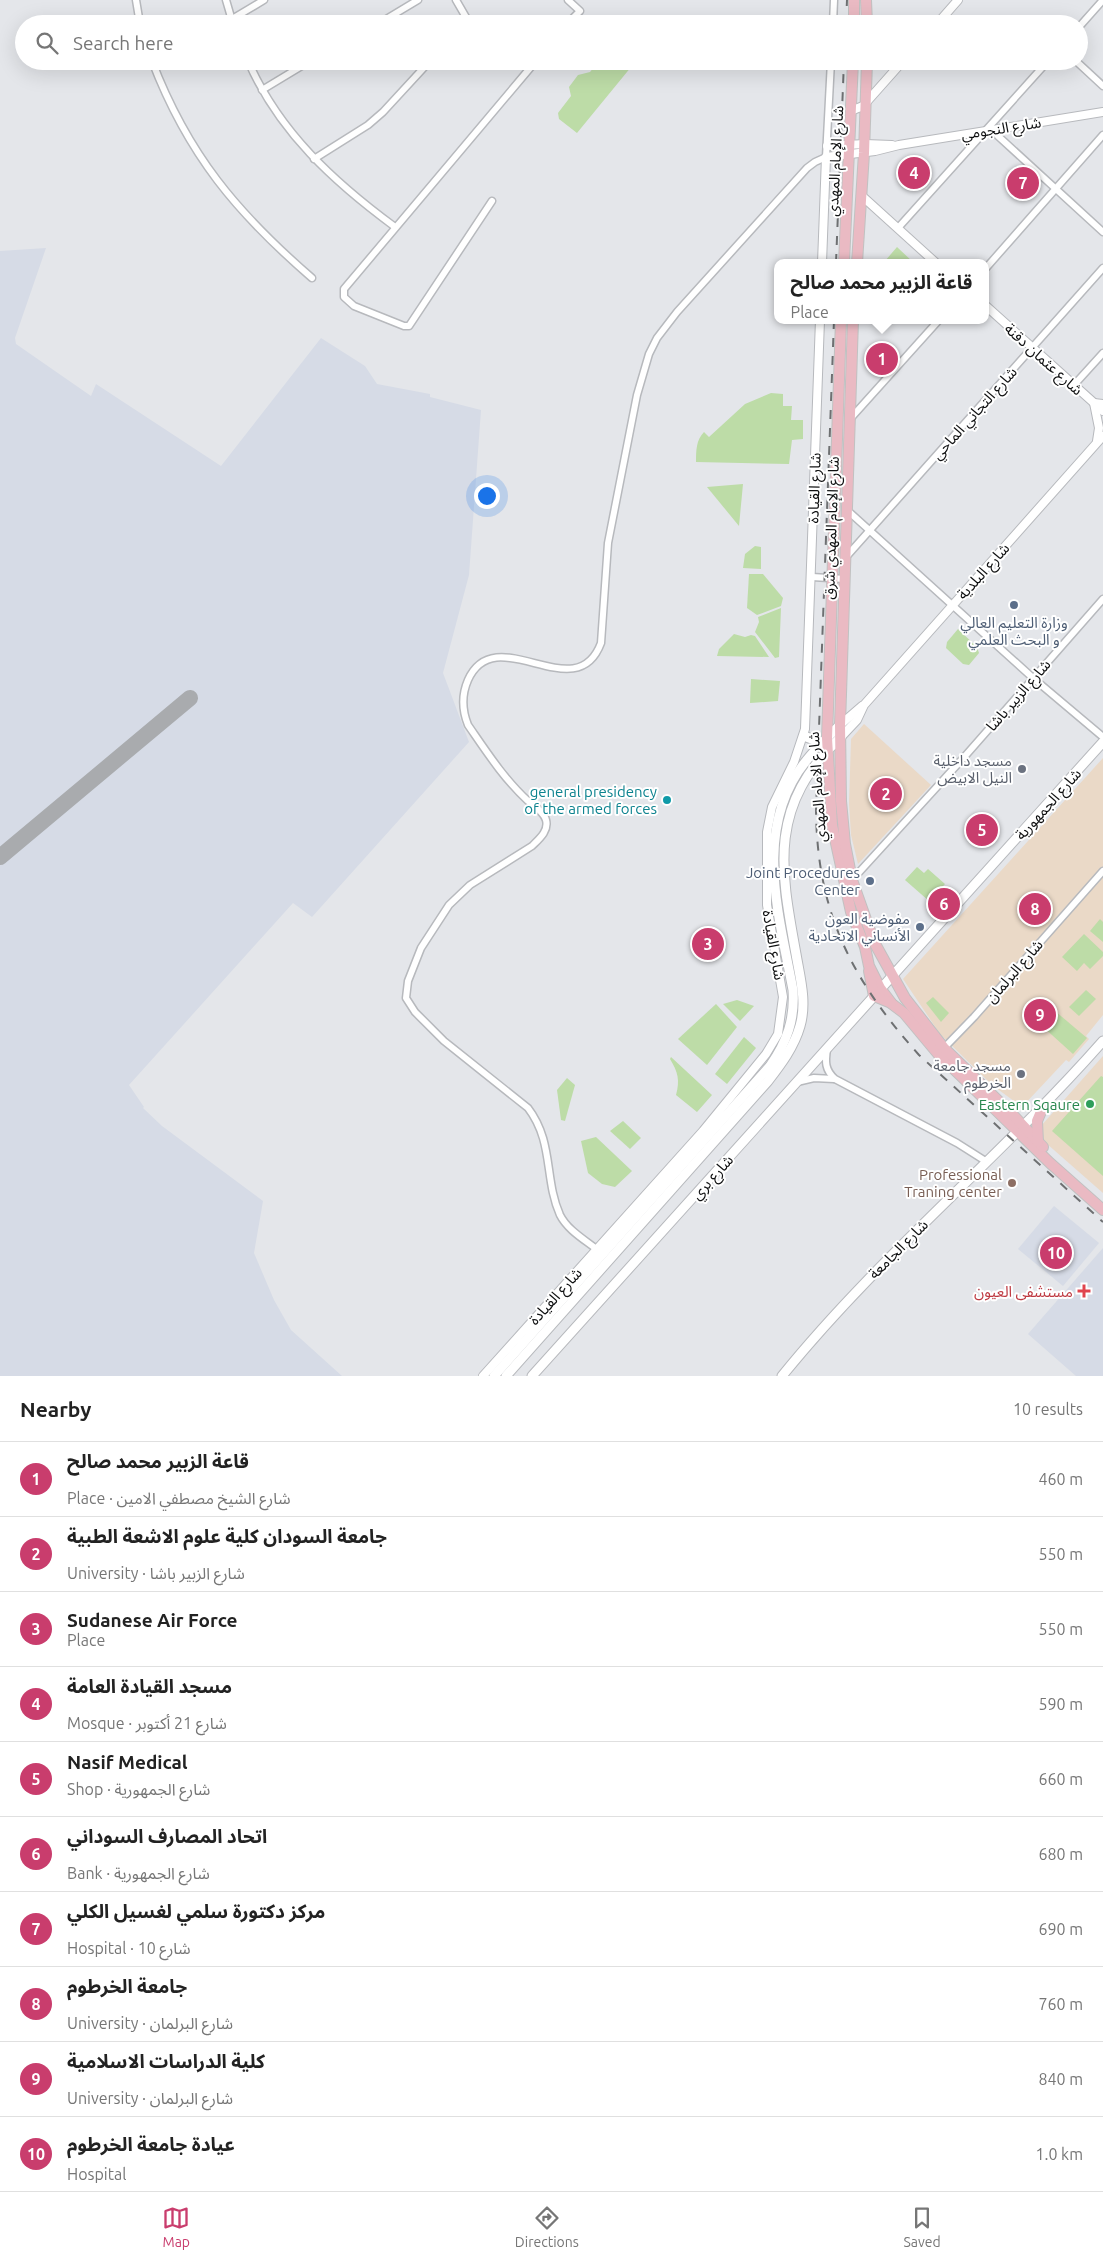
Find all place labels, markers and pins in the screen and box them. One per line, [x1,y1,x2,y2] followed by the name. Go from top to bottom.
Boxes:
[898,154,930,192] pin: 4
[1007,164,1039,202] pin: 7
[866,340,898,378] pin: 1
[1008,599,1020,611] marker: وزارة التعليم العالي و البحث العلمي
[960,614,1068,651] place label: وزارة التعليم العالي و البحث العلمي
[933,752,1012,787] place label: مسجد داخلية النيل الابيض
[1016,763,1028,775] marker: مسجد داخلية النيل الابيض
[870,775,902,813] pin: 2
[524,783,657,817] place label: general presidency of the armed forces
[661,794,673,806] marker: general presidency of the armed forces
[966,811,998,849] pin: 5
[746,864,860,898] place label: Joint Procedures Center
[864,875,876,887] marker: Joint Procedures Center
[928,885,960,923] pin: 6
[1019,890,1051,928] pin: 8
[808,910,910,947] place label: مفوضية العون الأنساني الاتحادية
[914,921,926,933] marker: مفوضية العون الأنساني الاتحادية
[692,925,724,963] pin: 3
[1024,996,1056,1034] pin: 9
[933,1057,1011,1094] place label: مسجد جامعة الخرطوم
[1015,1068,1027,1080] marker: مسجد جامعة الخرطوم
[979,1096,1080,1113] place label: Eastern Sqaure
[1084,1098,1096,1110] marker: Eastern Sqaure
[904,1166,1002,1200] place label: Professional Traning center
[1006,1177,1018,1189] marker: Professional Traning center
[1040,1234,1072,1272] pin: 10
[974,1283,1073,1301] place label: مستشفى العيون
[1077,1284,1091,1298] marker: مستشفى العيون

